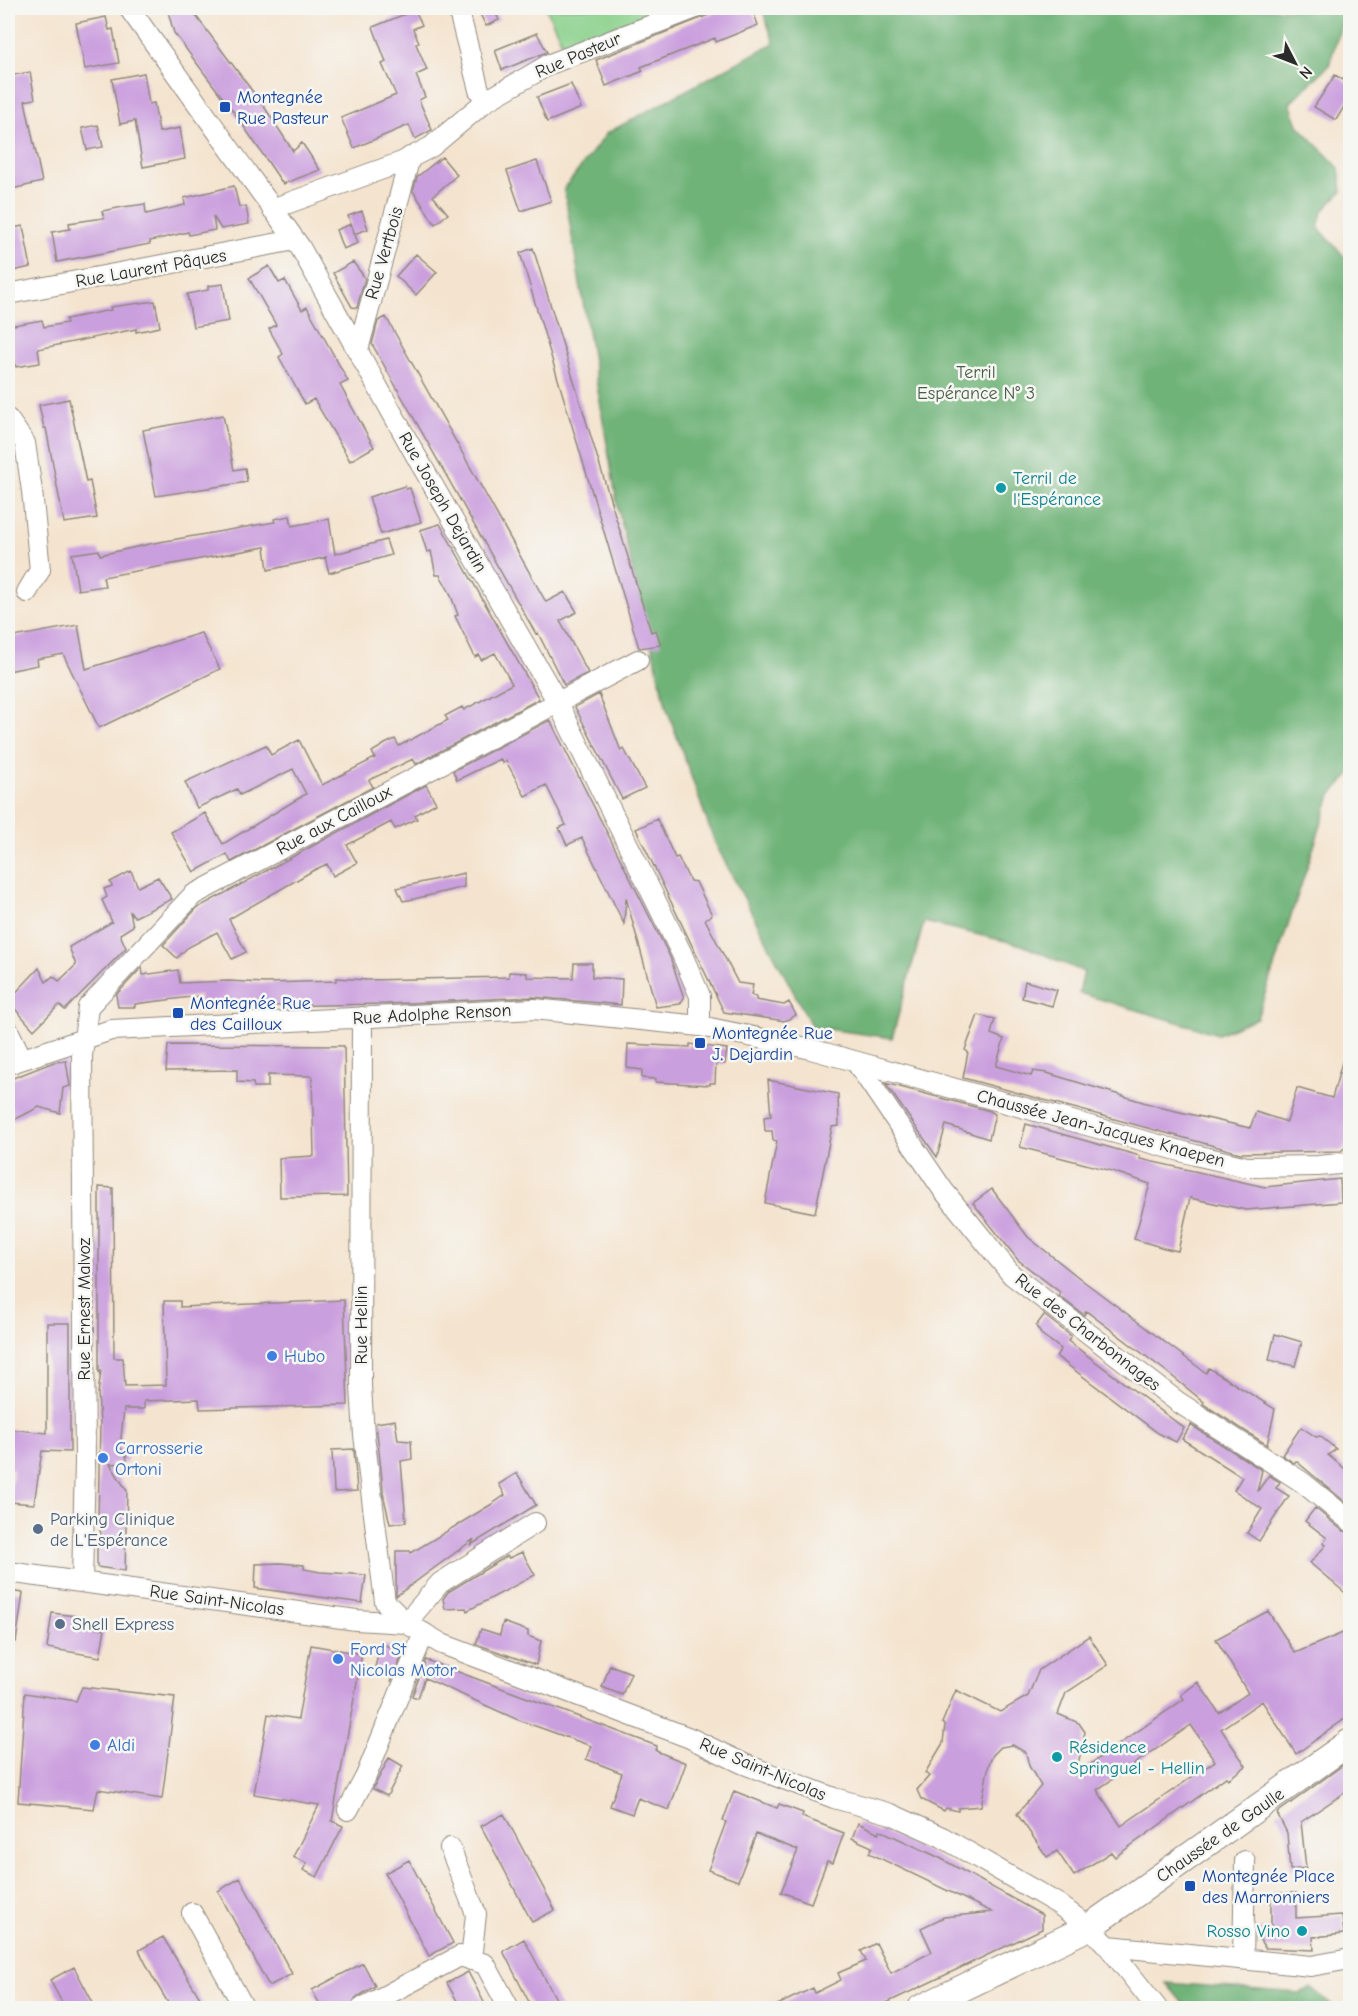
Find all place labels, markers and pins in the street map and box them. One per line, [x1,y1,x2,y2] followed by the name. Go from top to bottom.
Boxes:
[237,87,329,129] place label: Montegnée Rue Pasteur
[218,100,232,114] marker: Montegnée Rue Pasteur
[1013,468,1101,510] place label: Terril de l'Espérance
[994,481,1008,495] marker: Terril de l'Espérance
[190,993,311,1035] place label: Montegnée Rue des Cailloux
[171,1006,185,1020] marker: Montegnée Rue des Cailloux
[712,1023,833,1065] place label: Montegnée Rue J. Dejardin
[693,1036,707,1050] marker: Montegnée Rue J. Dejardin
[284,1346,325,1367] place label: Hubo
[265,1349,279,1363] marker: Hubo
[115,1438,203,1480] place label: Carrosserie Ortoni
[96,1451,110,1465] marker: Carrosserie Ortoni
[50,1509,175,1551] place label: Parking Clinique de L'Espérance
[31,1522,45,1536] marker: Parking Clinique de L'Espérance
[72,1614,174,1635] place label: Shell Express
[53,1617,67,1631] marker: Shell Express
[350,1639,457,1681] place label: Ford St Nicolas Motor
[331,1652,345,1666] marker: Ford St Nicolas Motor
[107,1735,135,1756] place label: Aldi
[1069,1737,1205,1779] place label: Résidence Springuel - Hellin
[88,1738,102,1752] marker: Aldi
[1050,1750,1064,1764] marker: Résidence Springuel - Hellin
[1202,1866,1335,1908] place label: Montegnée Place des Marronniers
[1183,1879,1197,1893] marker: Montegnée Place des Marronniers
[1206,1921,1290,1942] place label: Rosso Vino
[1295,1924,1309,1938] marker: Rosso Vino

